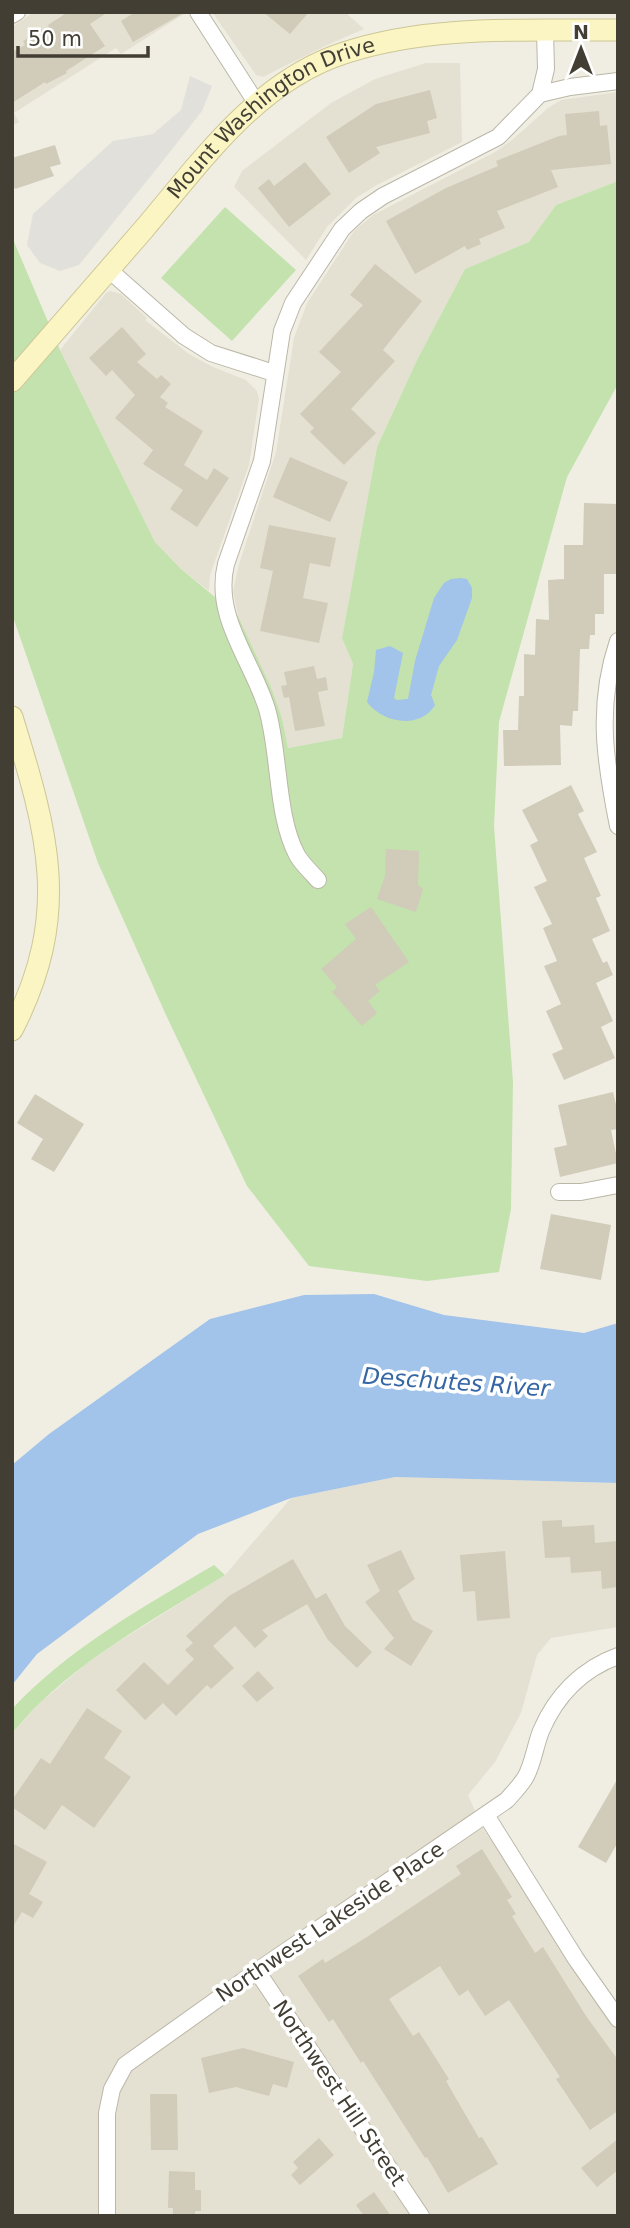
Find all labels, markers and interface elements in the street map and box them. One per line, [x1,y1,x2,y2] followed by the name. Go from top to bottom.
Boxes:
[18,14,147,58] scale bar
[546,14,616,84] north arrow
[573,21,589,43] text: N
[28,27,82,51] text: 50 m
[162,33,378,203] street label: Mount Washington Drive
[361,1362,552,1402] water label: Deschutes River
[212,1837,448,2007] street label: Northwest Lakeside Place
[268,1996,410,2190] street label: Northwest Hill Street

